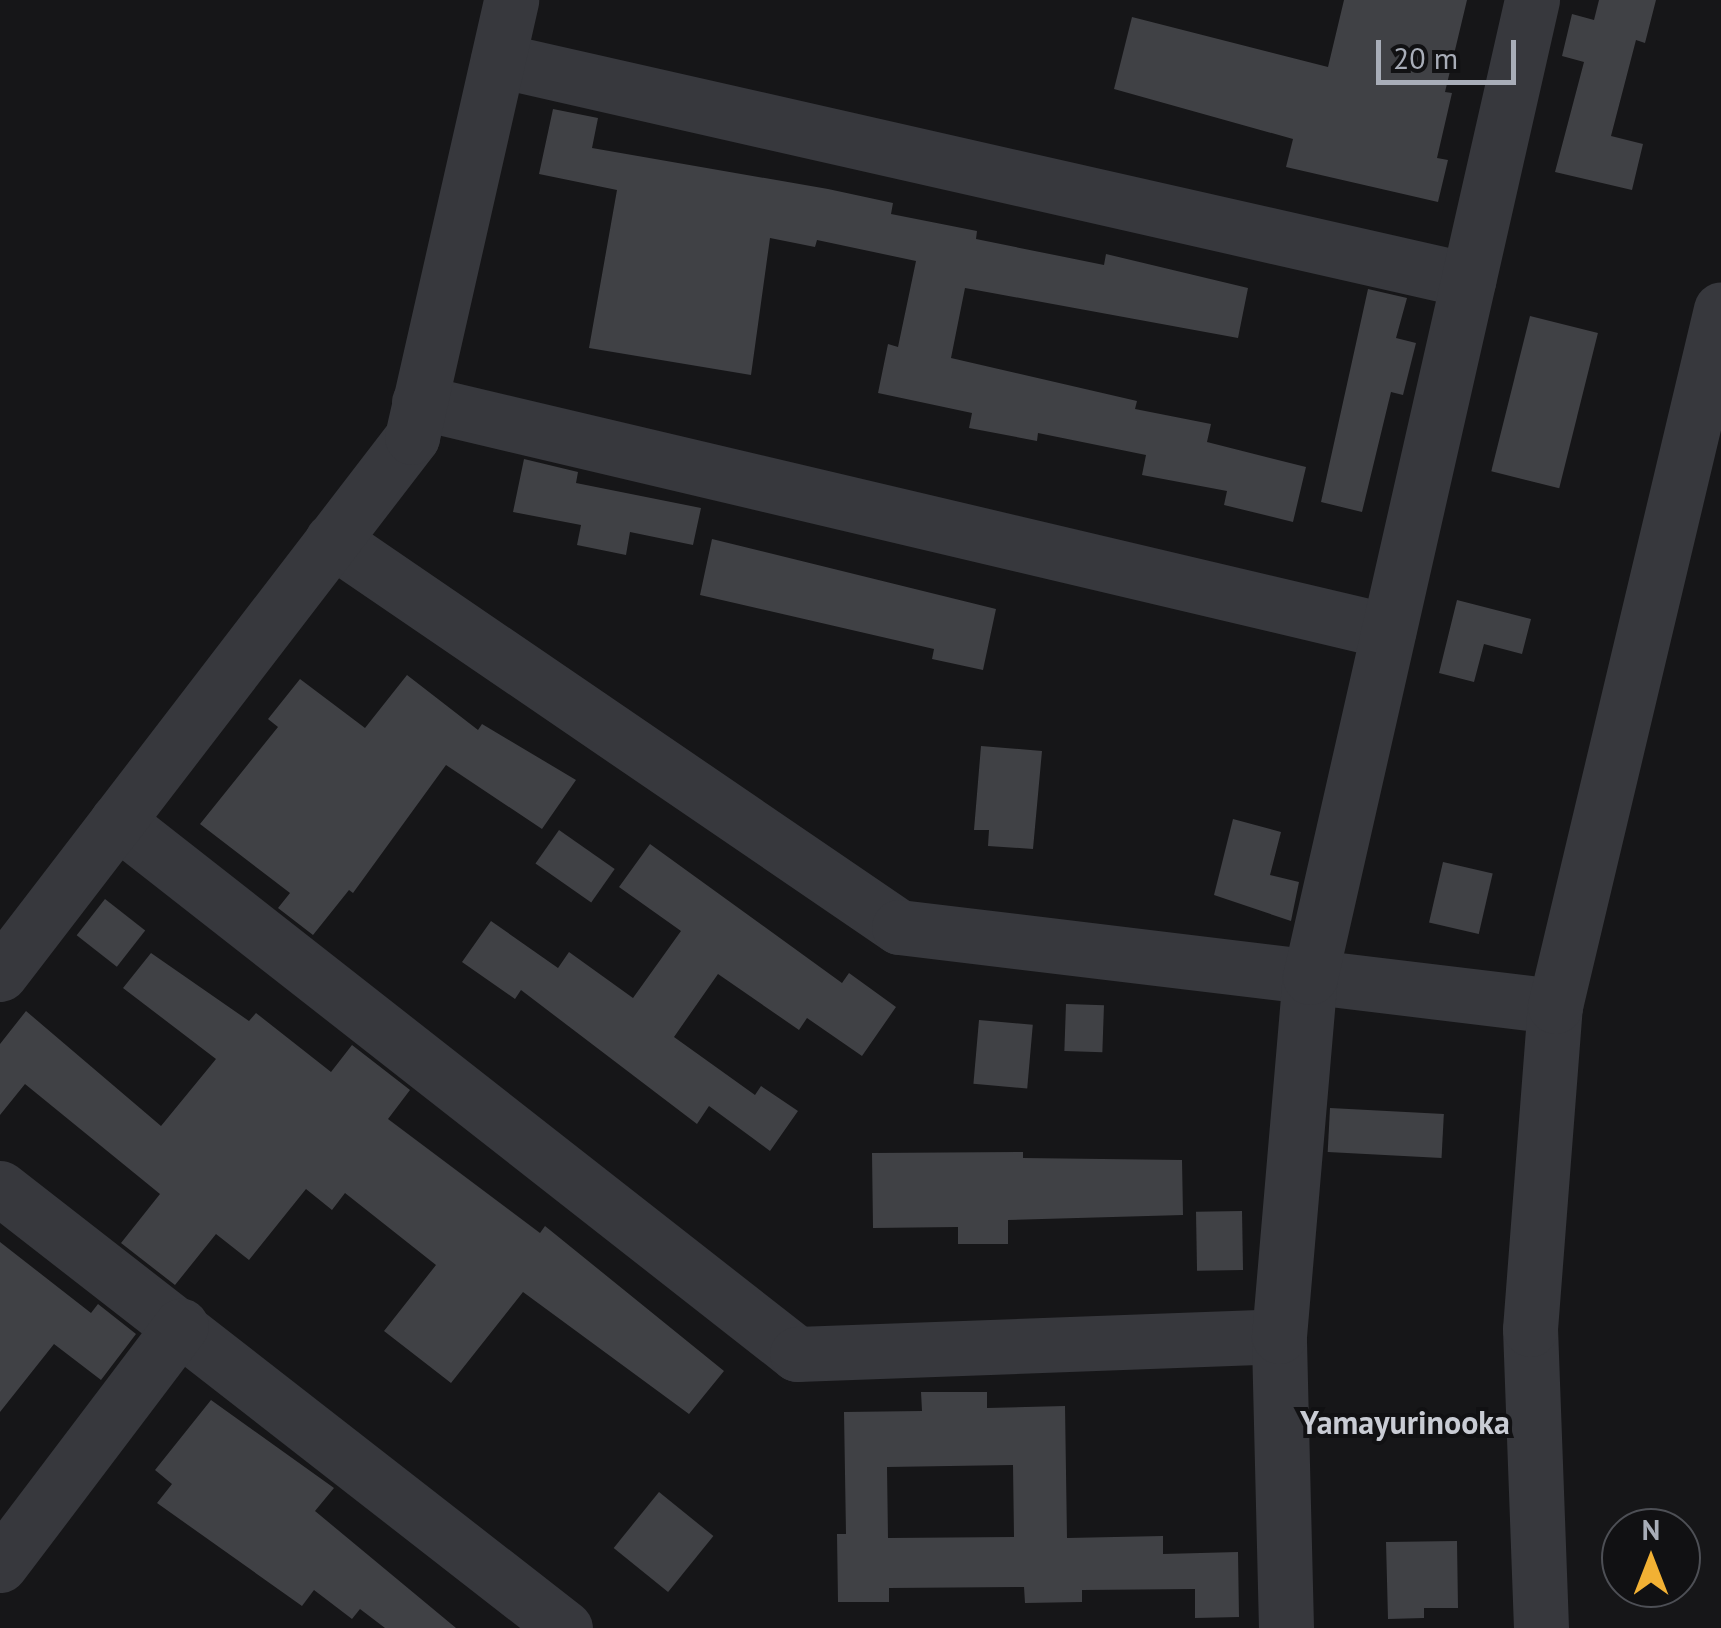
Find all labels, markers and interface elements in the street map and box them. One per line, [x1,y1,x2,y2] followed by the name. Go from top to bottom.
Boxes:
[1381,20,1521,82] scale bar
[1393,38,1458,77] text: 20 m
[1300,1403,1510,1441] district label: Yamayurinooka
[1601,1508,1701,1608] north arrow
[1642,1511,1660,1548] text: N

